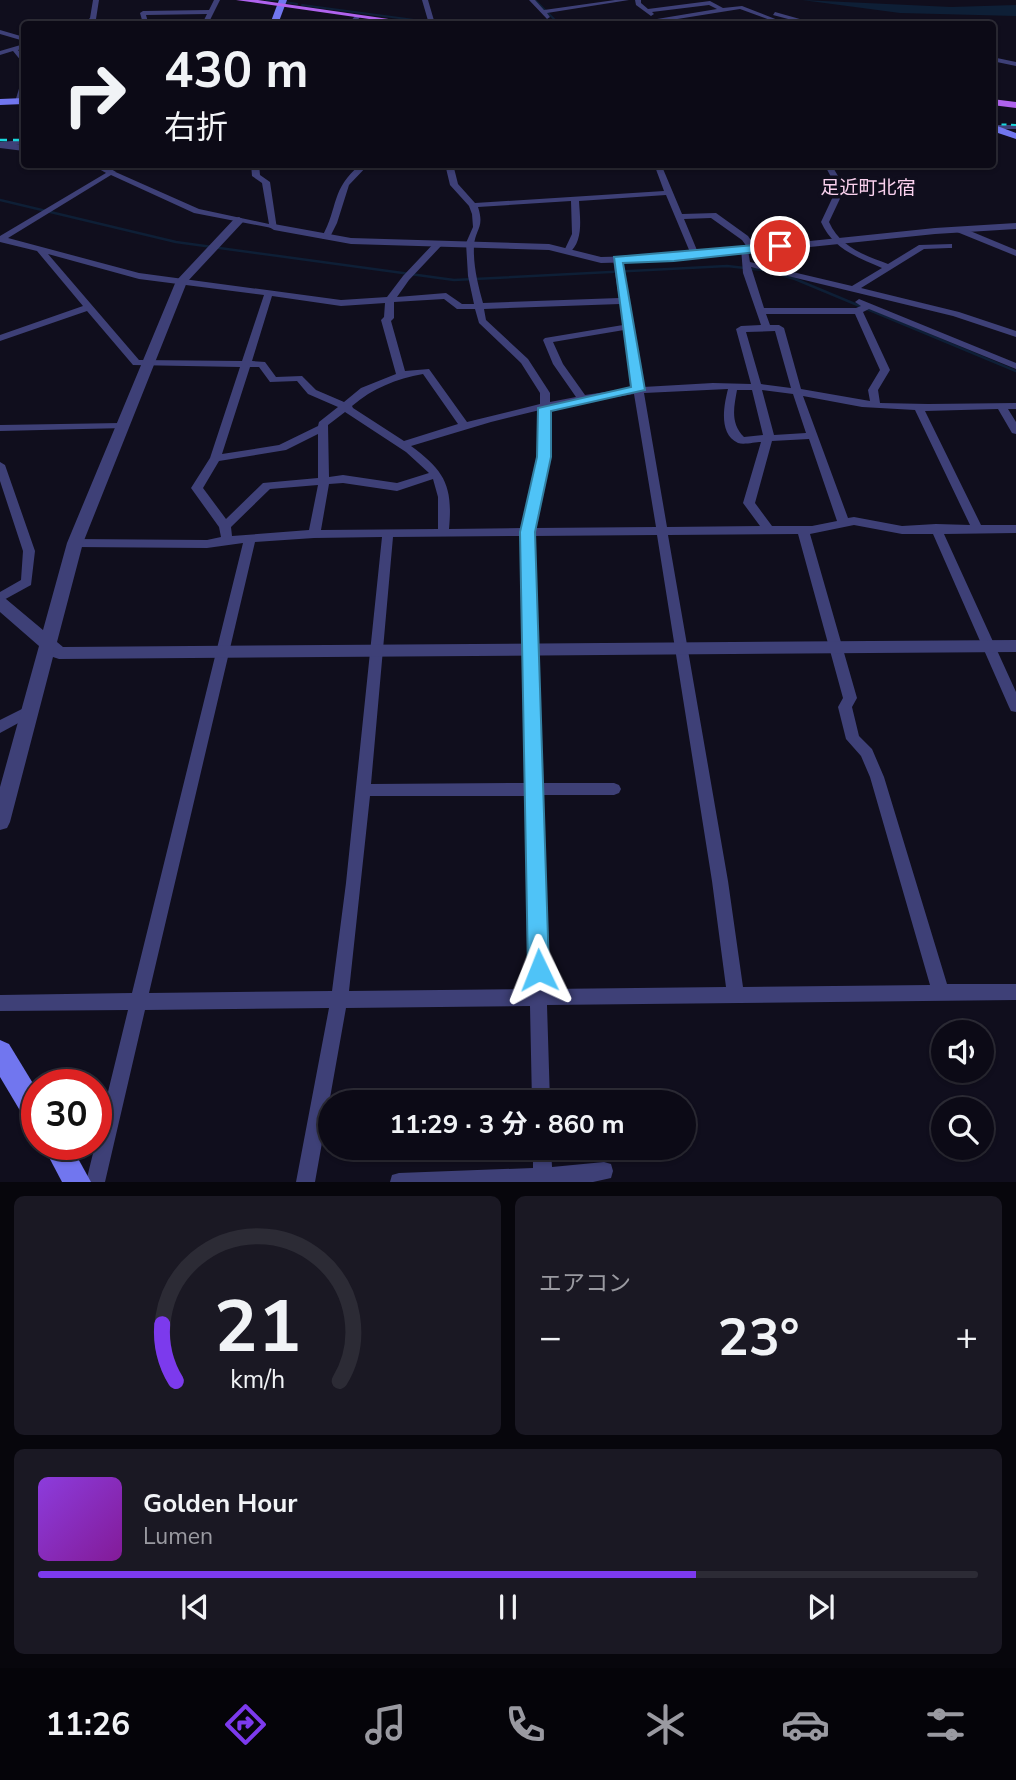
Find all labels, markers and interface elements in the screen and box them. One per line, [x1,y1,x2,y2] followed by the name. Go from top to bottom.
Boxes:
[164,37,308,104] text: 430 m
[49,49,140,140] icon: right
[164,106,228,149] text: 右折
[820,175,916,201] district label: 足近町北宿
[750,216,810,276] pin
[761,227,799,265] icon: arrive
[502,933,576,1007] position arrow
[931,1020,994,1160] map controls
[931,1020,994,1083] button: sound
[21,1069,112,1160] speed limit sign: 30
[931,1097,994,1160] button: search
[389,1107,625,1142] text: 11:29 · 3 分 · 860 m
[539,1268,631,1299] text: エアコン
[214,1278,301,1378] text: 21
[717,1302,800,1373] text: 23°
[539,1312,562,1363] text: −
[955,1312,978,1363] text: +
[230,1363,285,1397] text: km/h
[143,1486,298,1521] text: Golden Hour
[143,1521,213,1552] text: Lumen
[176,1588,214,1626] icon: previous
[489,1588,527,1626] icon: pause
[802,1588,840,1626] icon: next
[221,1700,270,1749] icon: directions
[361,1700,410,1749] icon: music
[501,1700,550,1749] icon: phone
[641,1700,690,1749] icon: climate
[781,1700,830,1749] icon: car
[921,1700,970,1749] icon: filters
[46,1703,130,1746] text: 11:26

